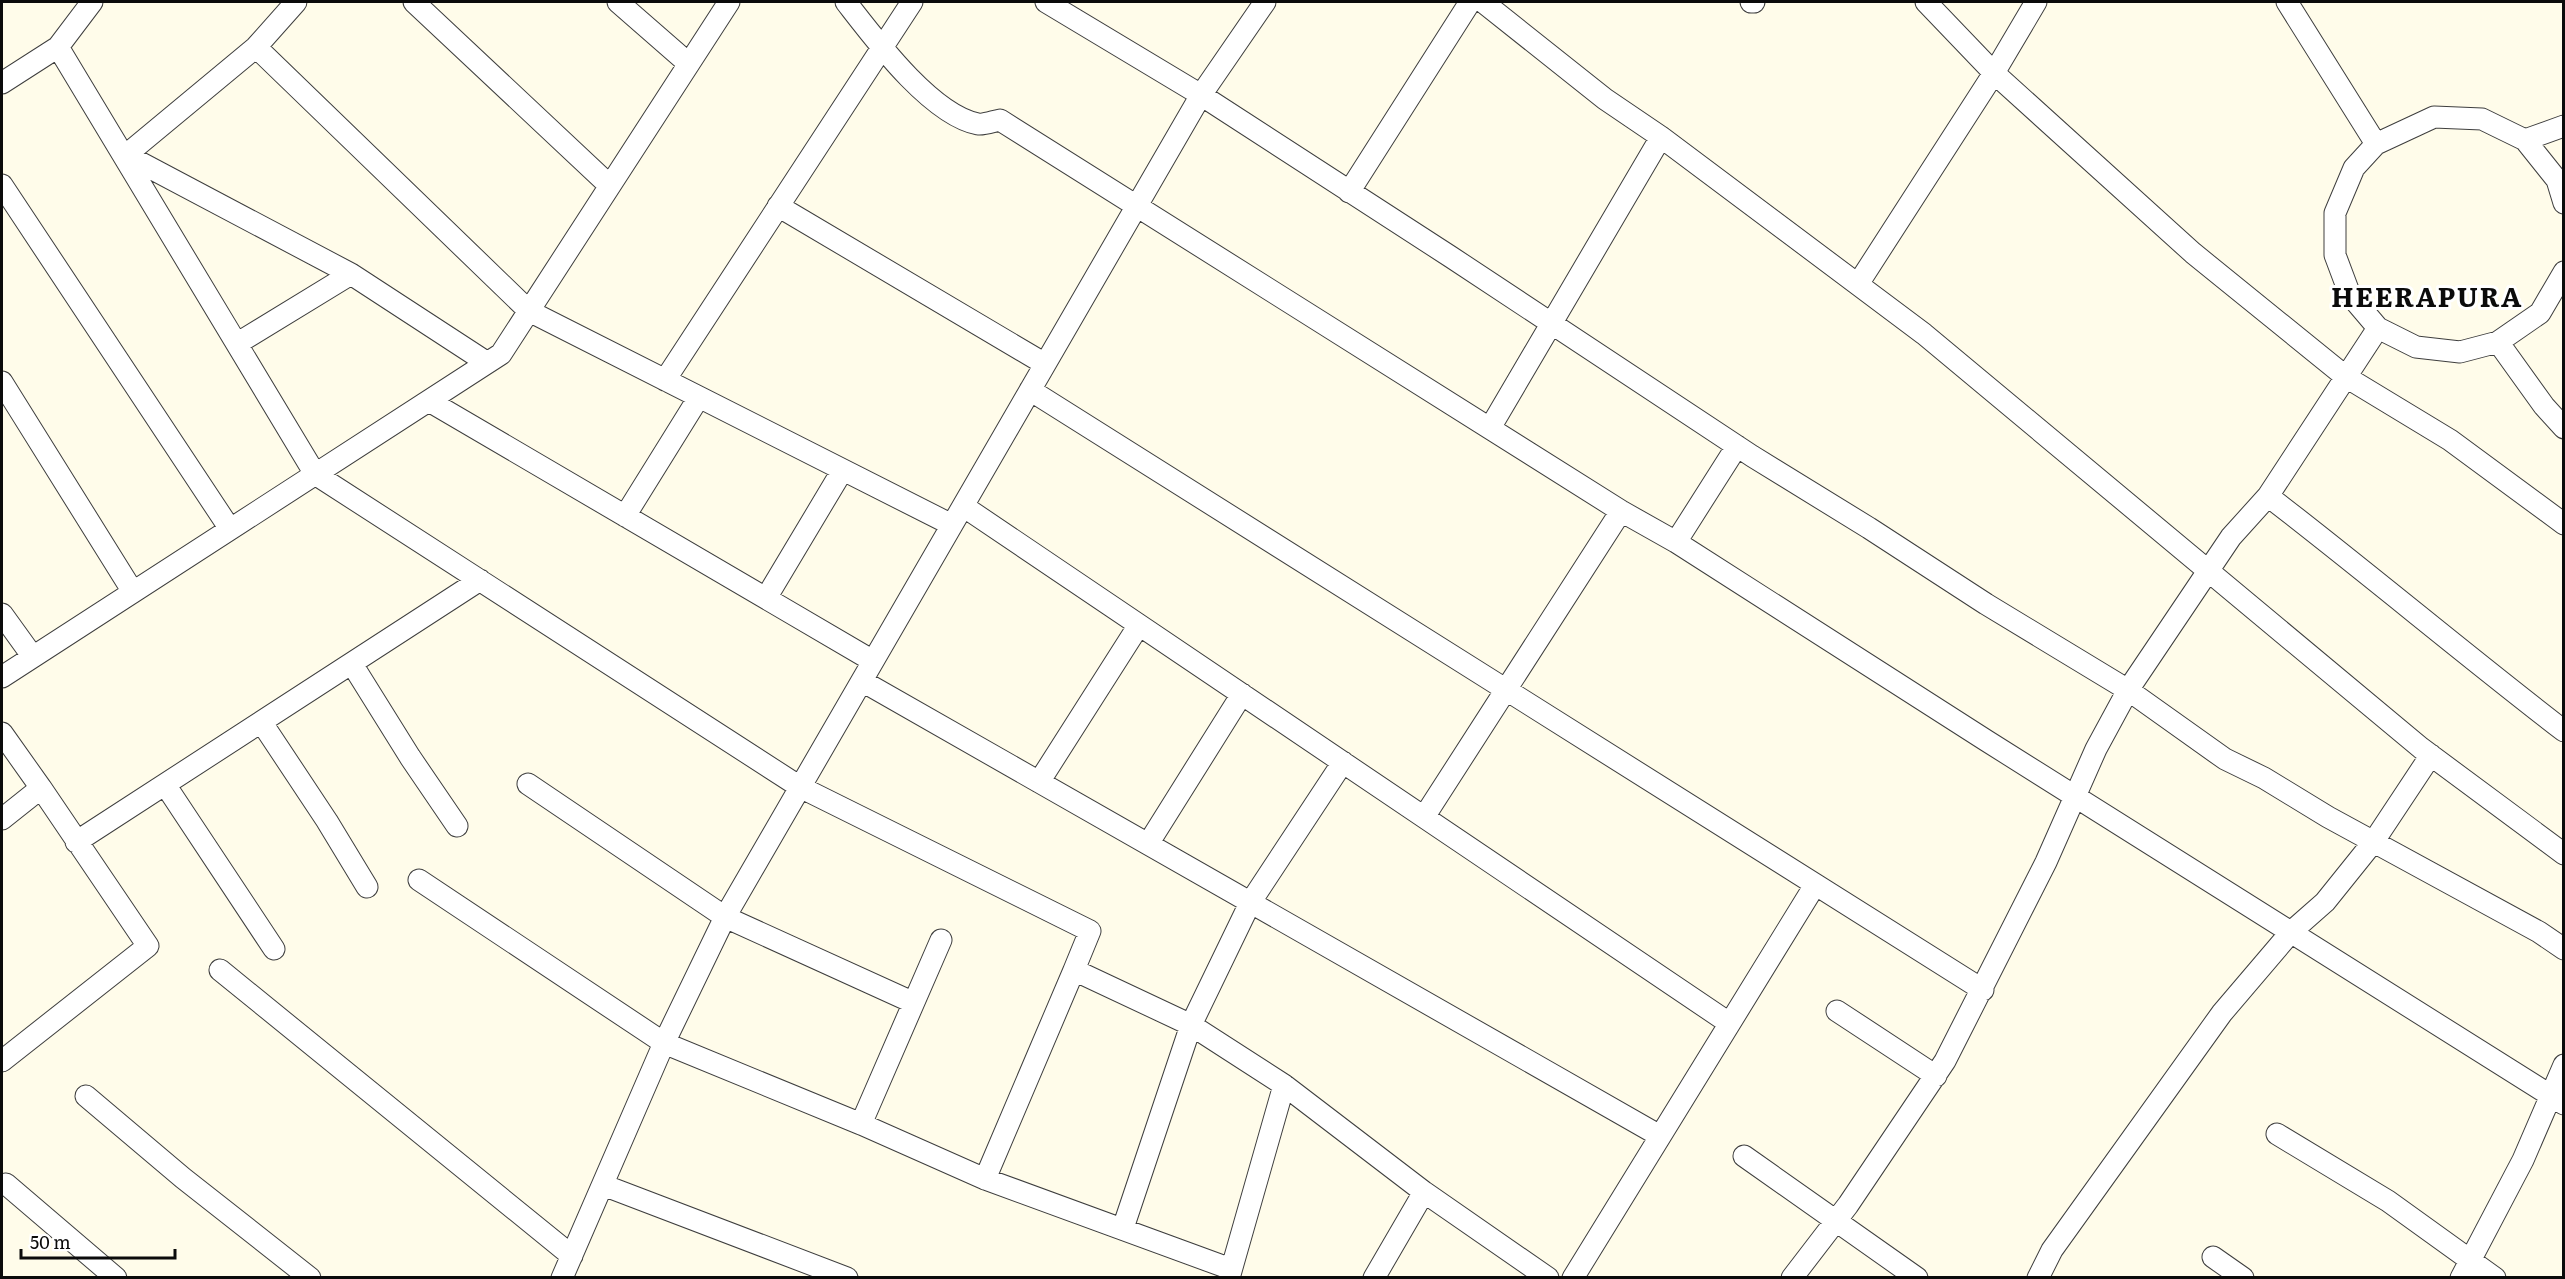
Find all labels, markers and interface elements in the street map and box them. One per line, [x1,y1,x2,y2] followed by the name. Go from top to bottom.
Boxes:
[2331,275,2523,315] district label: HEERAPURA
[21,1222,176,1260] scale bar
[30,1228,71,1255] text: 50 m

